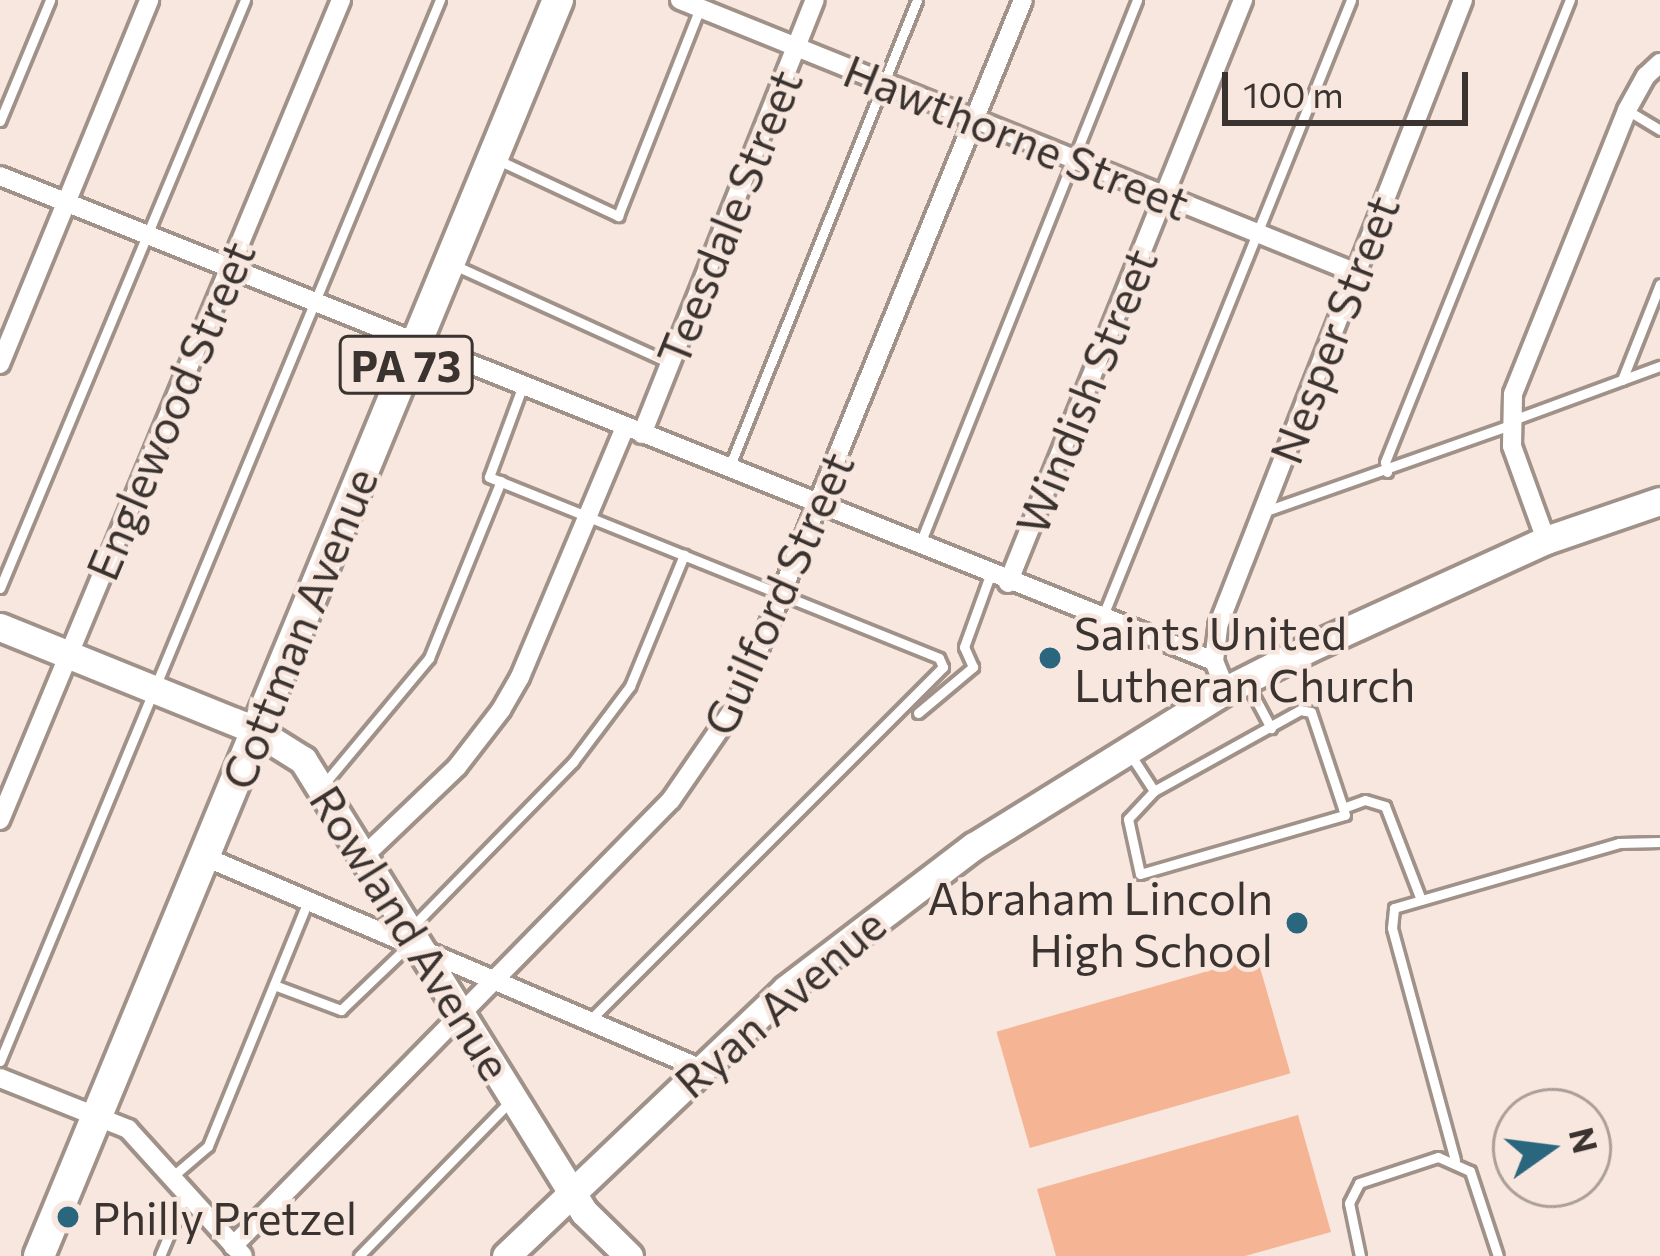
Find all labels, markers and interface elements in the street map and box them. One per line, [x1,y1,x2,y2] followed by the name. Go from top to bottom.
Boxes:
[837,42,1197,230] street label: Hawthorne Street
[1228,48,1474,122] scale bar
[644,61,812,373] street label: Teesdale Street
[1243,71,1344,115] text: 100 m
[1257,188,1409,470] street label: Nesper Street
[73,233,265,587] street label: Englewood Street
[1003,240,1167,542] street label: Windish Street
[337,329,475,401] road number: PA 73
[691,443,863,743] street label: Guilford Street
[209,460,387,796] street label: Cottman Avenue
[1074,605,1415,711] place label: Saints United Lutheran Church
[1037,645,1063,671] marker: Saints United Lutheran Church
[300,775,524,1089] street label: Rowland Avenue
[928,870,1273,976] place label: Abraham Lincoln High School
[663,896,895,1108] street label: Ryan Avenue
[1284,910,1310,936] marker: Abraham Lincoln High School
[1492,1088,1612,1208] north arrow
[1562,1123,1607,1157] text: N
[92,1190,357,1244] place label: Philly Pretzel
[55,1204,81,1230] marker: Philly Pretzel

